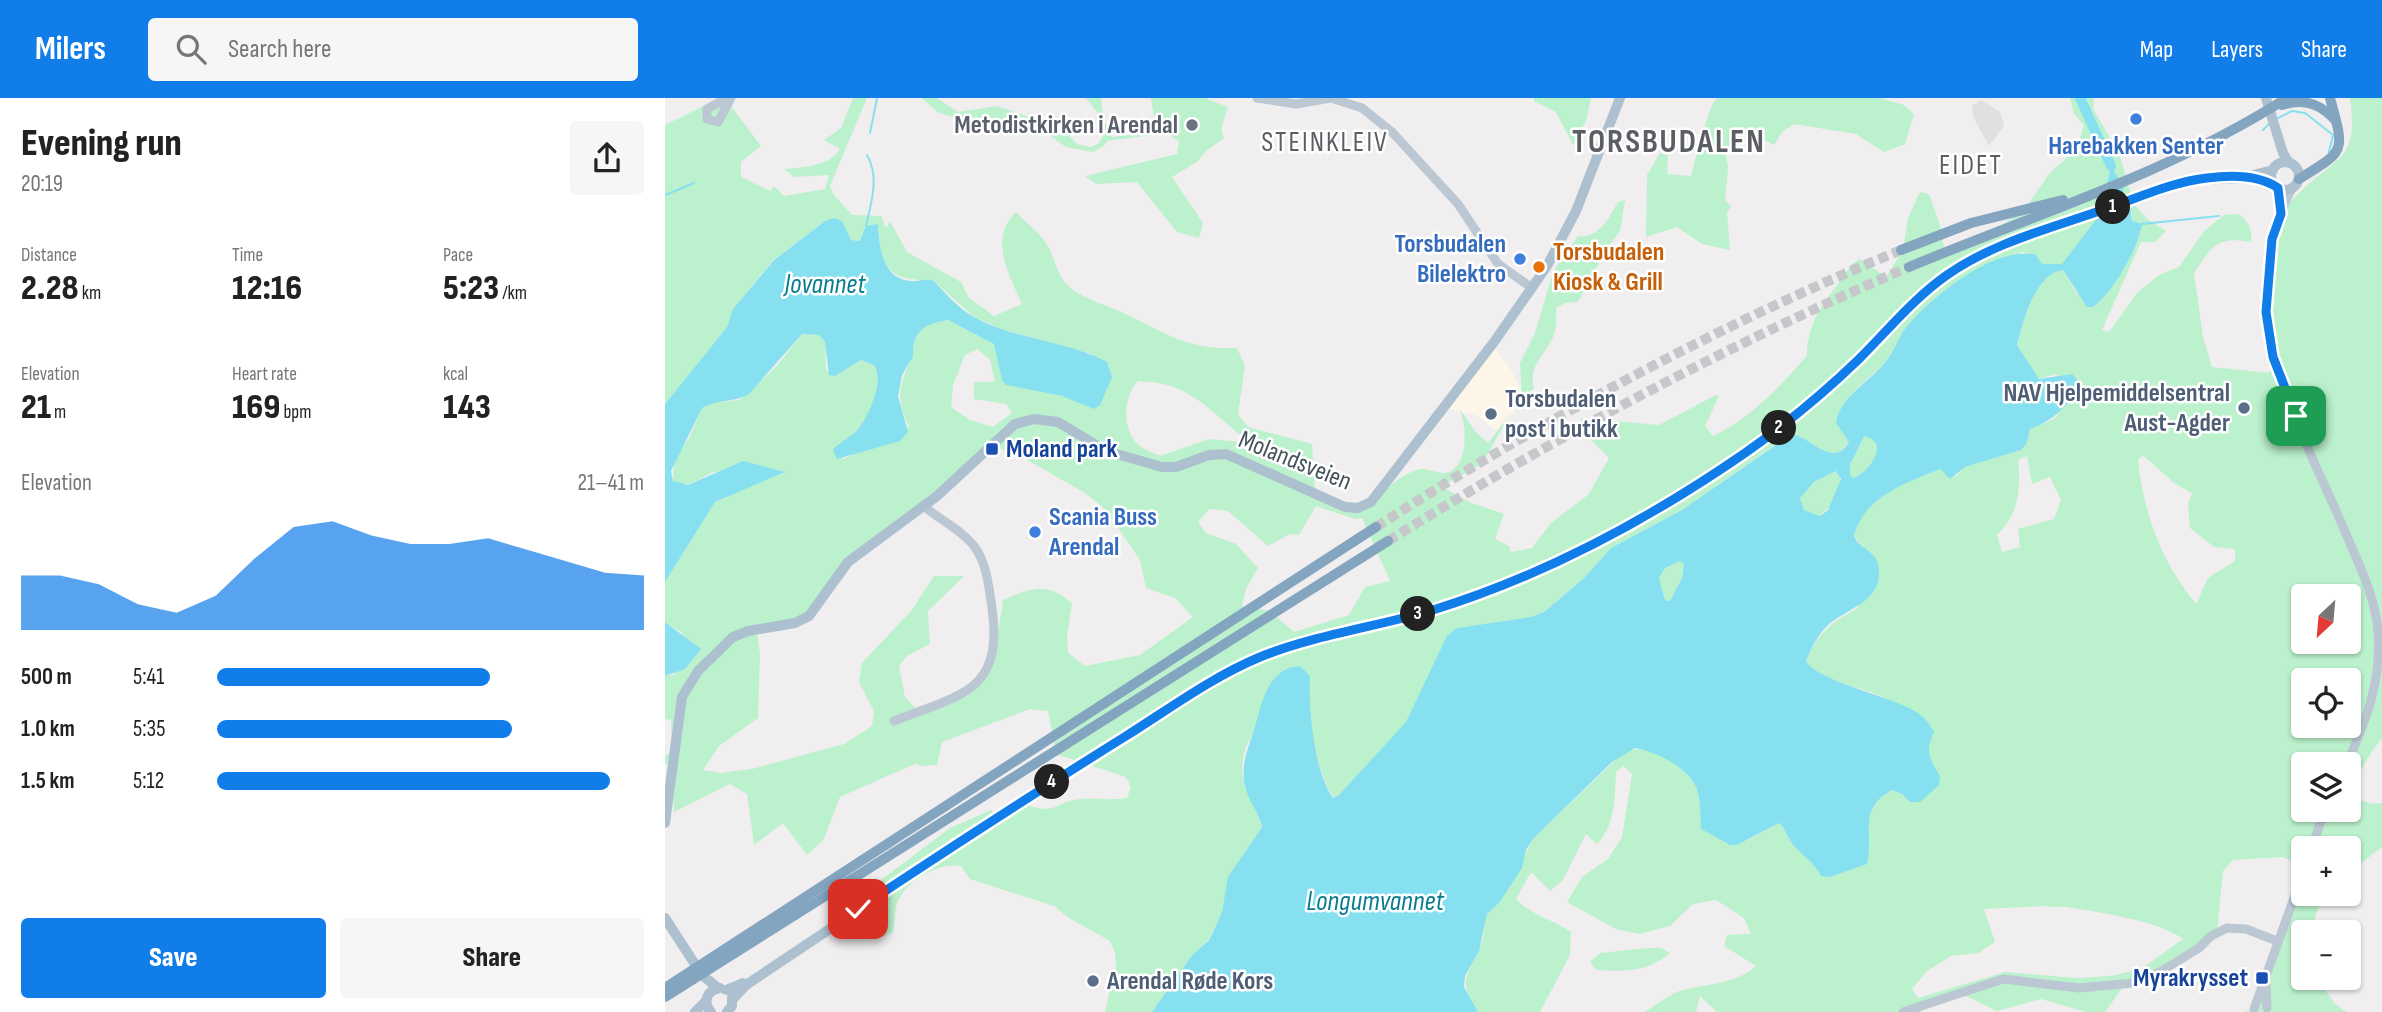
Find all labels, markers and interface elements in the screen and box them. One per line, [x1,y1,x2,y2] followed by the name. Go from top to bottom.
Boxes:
[148,18,638,81] search box
[35,29,106,69] text: Milers
[172,30,210,68] icon: search
[228,34,331,65] text: Search here
[2140,35,2173,64] text: Map
[2211,35,2263,64] text: Layers
[2301,35,2347,64] text: Share
[954,110,1178,141] place label: Metodistkirken i Arendal
[2128,111,2144,127] marker: Harebakken Senter
[1184,117,1200,133] marker: Metodistkirken i Arendal
[21,121,182,166] text: Evening run
[570,121,644,195] button: share
[1572,122,1766,162] district label: TORSBUDALEN
[1261,126,1389,159] district label: STEINKLEIV
[2048,131,2224,162] place label: Harebakken Senter
[1939,149,2003,182] district label: EIDET
[21,170,63,198] text: 20:19
[2095,190,2131,224] pin: 1
[2109,195,2116,218] text: 1
[1395,229,1506,290] place label: Torsbudalen Bilelektro
[1553,237,1664,298] place label: Torsbudalen Kiosk & Grill
[21,244,77,267] text: Distance
[232,244,263,267] text: Time
[443,244,473,267] text: Pace
[1512,251,1528,267] marker: Torsbudalen Bilelektro
[1531,259,1547,275] marker: Torsbudalen Kiosk & Grill
[21,267,79,310] text: 2.28
[232,267,302,310] text: 12:16
[443,267,499,310] text: 5:23
[782,268,866,301] water label: Jovannet
[79,282,101,305] text: km
[499,282,527,305] text: /km
[21,363,80,386] text: Elevation
[232,363,297,386] text: Heart rate
[443,363,468,386] text: kcal
[2004,378,2230,439] place label: NAV Hjelpemiddelsentral Aust-Agder
[1505,384,1618,445] place label: Torsbudalen post i butikk
[21,386,51,429] text: 21
[232,386,280,429] text: 169
[443,386,491,429] text: 143
[2266,386,2326,446] pin
[2277,397,2315,435] icon: arrive
[2236,400,2252,416] marker: NAV Hjelpemiddelsentral Aust-Agder
[51,401,66,424] text: m
[280,401,311,424] text: bpm
[1483,406,1499,422] marker: Torsbudalen post i butikk
[1761,410,1797,446] pin: 2
[1774,416,1783,439] text: 2
[1234,424,1356,498] street label: Molandsveien
[1006,434,1118,465] place label: Moland park
[984,441,1000,457] marker: Moland park
[21,469,92,497] text: Elevation
[577,469,644,497] text: 21–41 m
[1048,502,1157,563] place label: Scania Buss Arendal
[1027,524,1043,540] marker: Scania Buss Arendal
[2291,584,2361,654] north arrow
[2291,584,2361,990] map controls
[1401,596,1435,632] pin: 3
[1413,602,1422,625] text: 3
[21,663,72,691] text: 500 m
[133,663,164,691] text: 5:41
[2291,668,2361,738] button: locate
[21,715,75,743] text: 1.0 km
[133,715,165,743] text: 5:35
[2291,752,2361,822] button: layers
[1035,764,1069,800] pin: 4
[21,767,74,795] text: 1.5 km
[133,767,164,795] text: 5:12
[1047,770,1056,793] text: 4
[2291,836,2361,906] button: +
[828,879,888,939] pin
[1306,885,1444,918] water label: Longumvannet
[839,890,877,928] icon: check
[21,918,326,998] button: Save
[340,918,644,998] button: Share
[2291,920,2361,990] button: −
[2133,963,2248,994] place label: Myrakrysset
[1106,966,1273,997] place label: Arendal Røde Kors
[2254,970,2270,986] marker: Myrakrysset
[1085,973,1101,989] marker: Arendal Røde Kors

